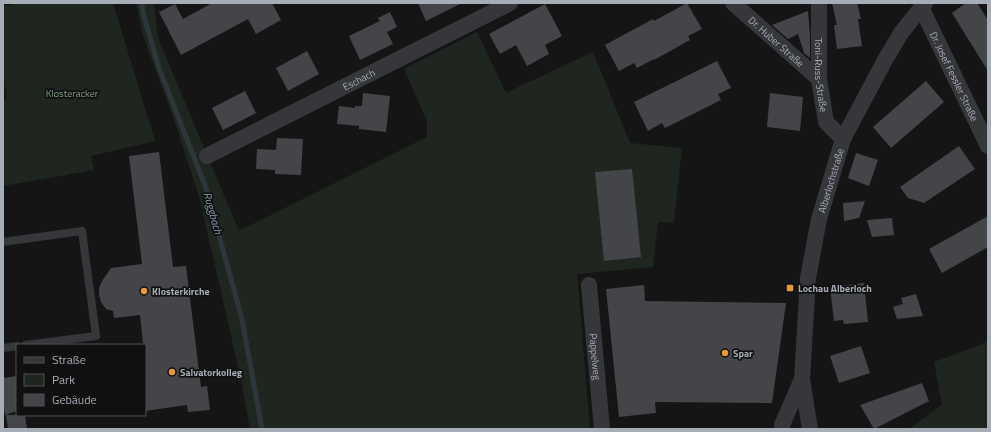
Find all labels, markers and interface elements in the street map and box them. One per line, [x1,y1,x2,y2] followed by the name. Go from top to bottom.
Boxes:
[745,13,807,71] street label: Dr. Huber Straße
[926,29,982,124] street label: Dr. Josef Fessler Straße
[811,38,831,113] street label: Toni-Russ-Straße
[340,65,378,94] street label: Eschach
[46,86,99,101] park label: Klosteracker
[814,146,848,215] street label: Alberlochstraße
[199,190,227,236] water label: Ruggbach
[798,281,872,296] place label: Lochau Alberloch
[785,283,795,293] marker: Lochau Alberloch
[152,284,210,299] place label: Klosterkirche
[139,286,149,296] marker: Klosterkirche
[585,333,605,381] street label: Pappelweg
[16,344,146,416] legend
[733,346,753,361] place label: Spar
[720,348,730,358] marker: Spar
[52,350,86,369] text: Straße
[180,365,243,380] place label: Salvatorkolleg
[167,367,177,377] marker: Salvatorkolleg
[52,370,75,389] text: Park
[52,390,97,409] text: Gebäude

